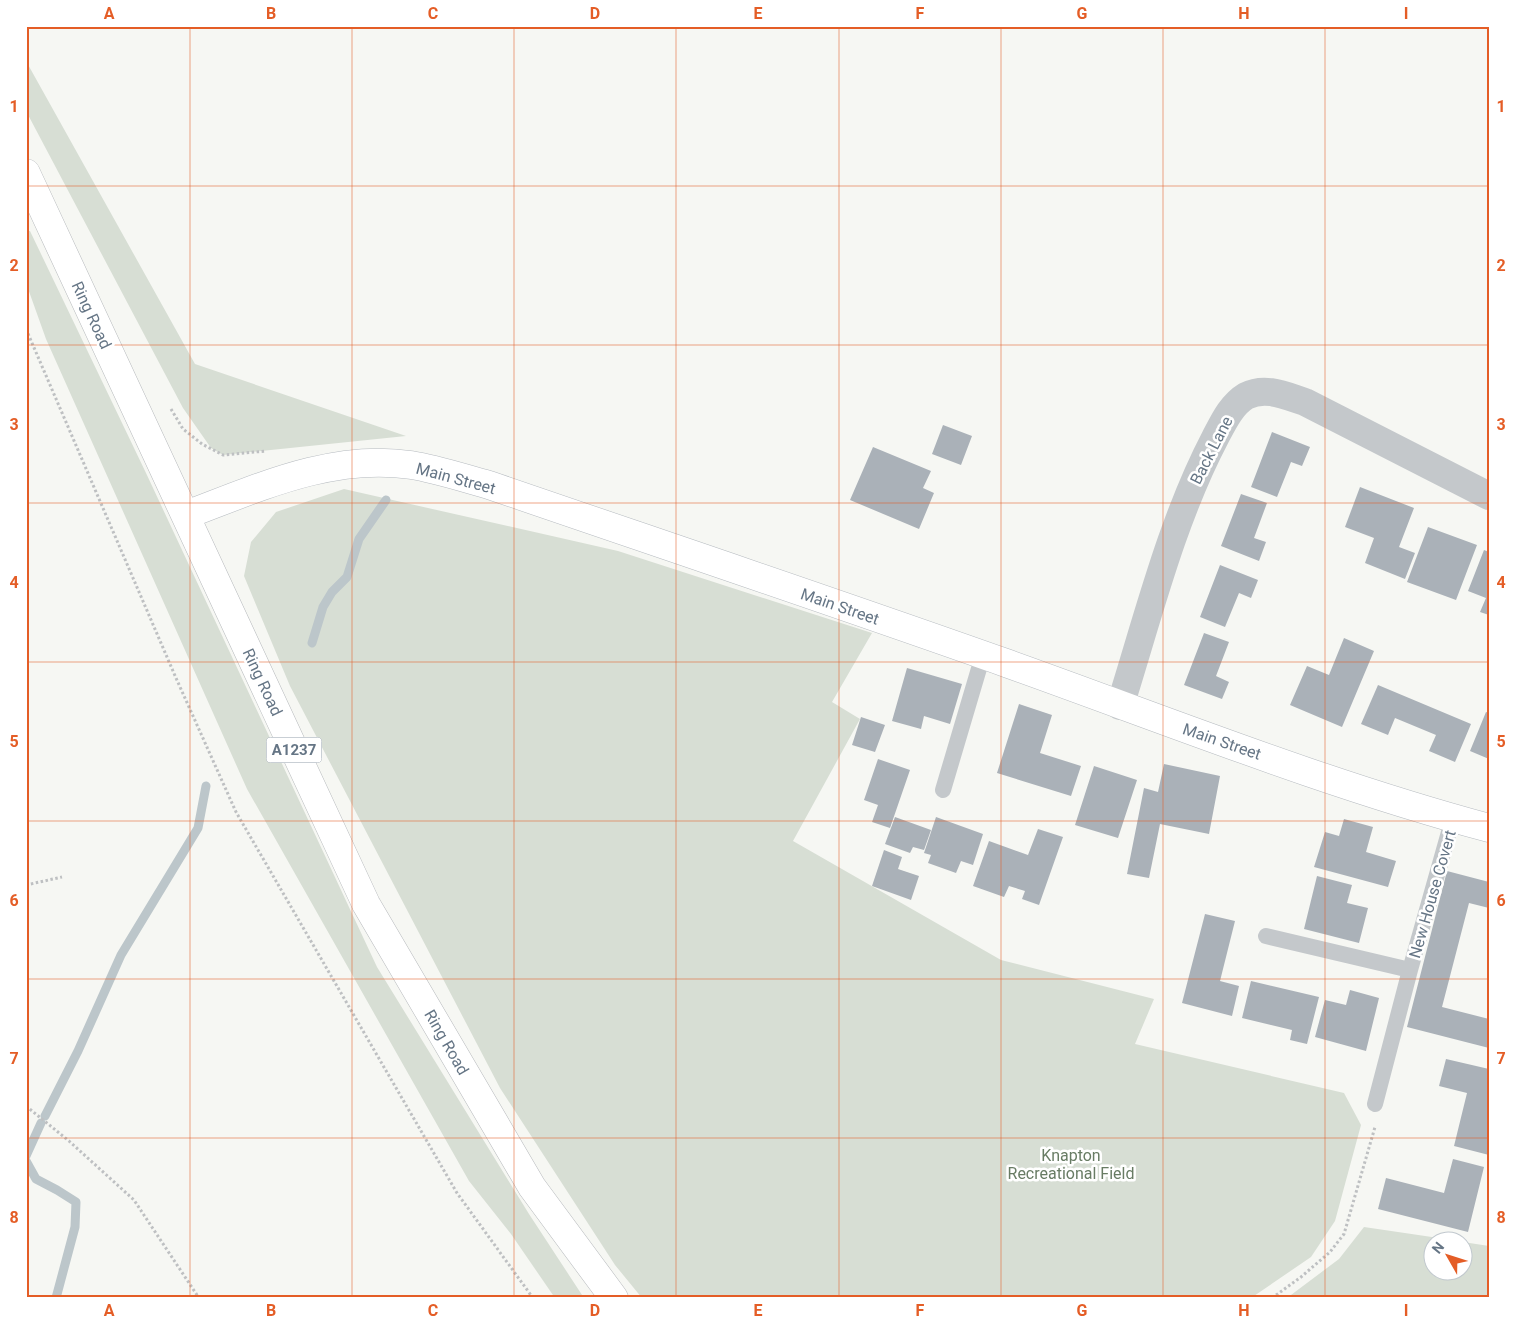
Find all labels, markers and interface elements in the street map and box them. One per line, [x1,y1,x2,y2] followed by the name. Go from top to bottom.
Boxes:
[104,4,115,23] text: A
[266,4,276,23] text: B
[428,4,438,23] text: C
[590,4,600,23] text: D
[754,4,763,23] text: E
[916,4,925,23] text: F
[1077,4,1088,23] text: G
[1238,4,1250,23] text: H
[1404,4,1408,23] text: I
[9,97,19,116] text: 1
[1496,97,1506,116] text: 1
[9,256,19,275] text: 2
[1496,256,1506,275] text: 2
[68,278,115,352] street label: Ring Road
[1186,413,1237,487] street label: Back Lane
[9,415,19,434] text: 3
[1496,415,1506,434] text: 3
[414,459,498,498] street label: Main Street
[9,573,19,592] text: 4
[1496,573,1506,592] text: 4
[798,584,881,629] street label: Main Street
[239,645,286,719] street label: Ring Road
[1180,719,1263,764] street label: Main Street
[9,732,19,751] text: 5
[1496,732,1506,751] text: 5
[266,738,322,762] road number: A1237
[1405,828,1460,960] street label: New House Covert
[9,891,19,910] text: 6
[1496,891,1506,910] text: 6
[420,1006,473,1078] street label: Ring Road
[9,1049,19,1068] text: 7
[1496,1049,1506,1068] text: 7
[1008,1146,1134,1183] park label: Knapton Recreational Field
[9,1208,19,1227] text: 8
[1496,1208,1506,1227] text: 8
[1422,1232,1472,1282] north arrow
[1429,1239,1447,1257] text: N
[104,1301,115,1320] text: A
[266,1301,276,1320] text: B
[428,1301,438,1320] text: C
[590,1301,600,1320] text: D
[754,1301,763,1320] text: E
[916,1301,925,1320] text: F
[1077,1301,1088,1320] text: G
[1238,1301,1250,1320] text: H
[1404,1301,1408,1320] text: I

